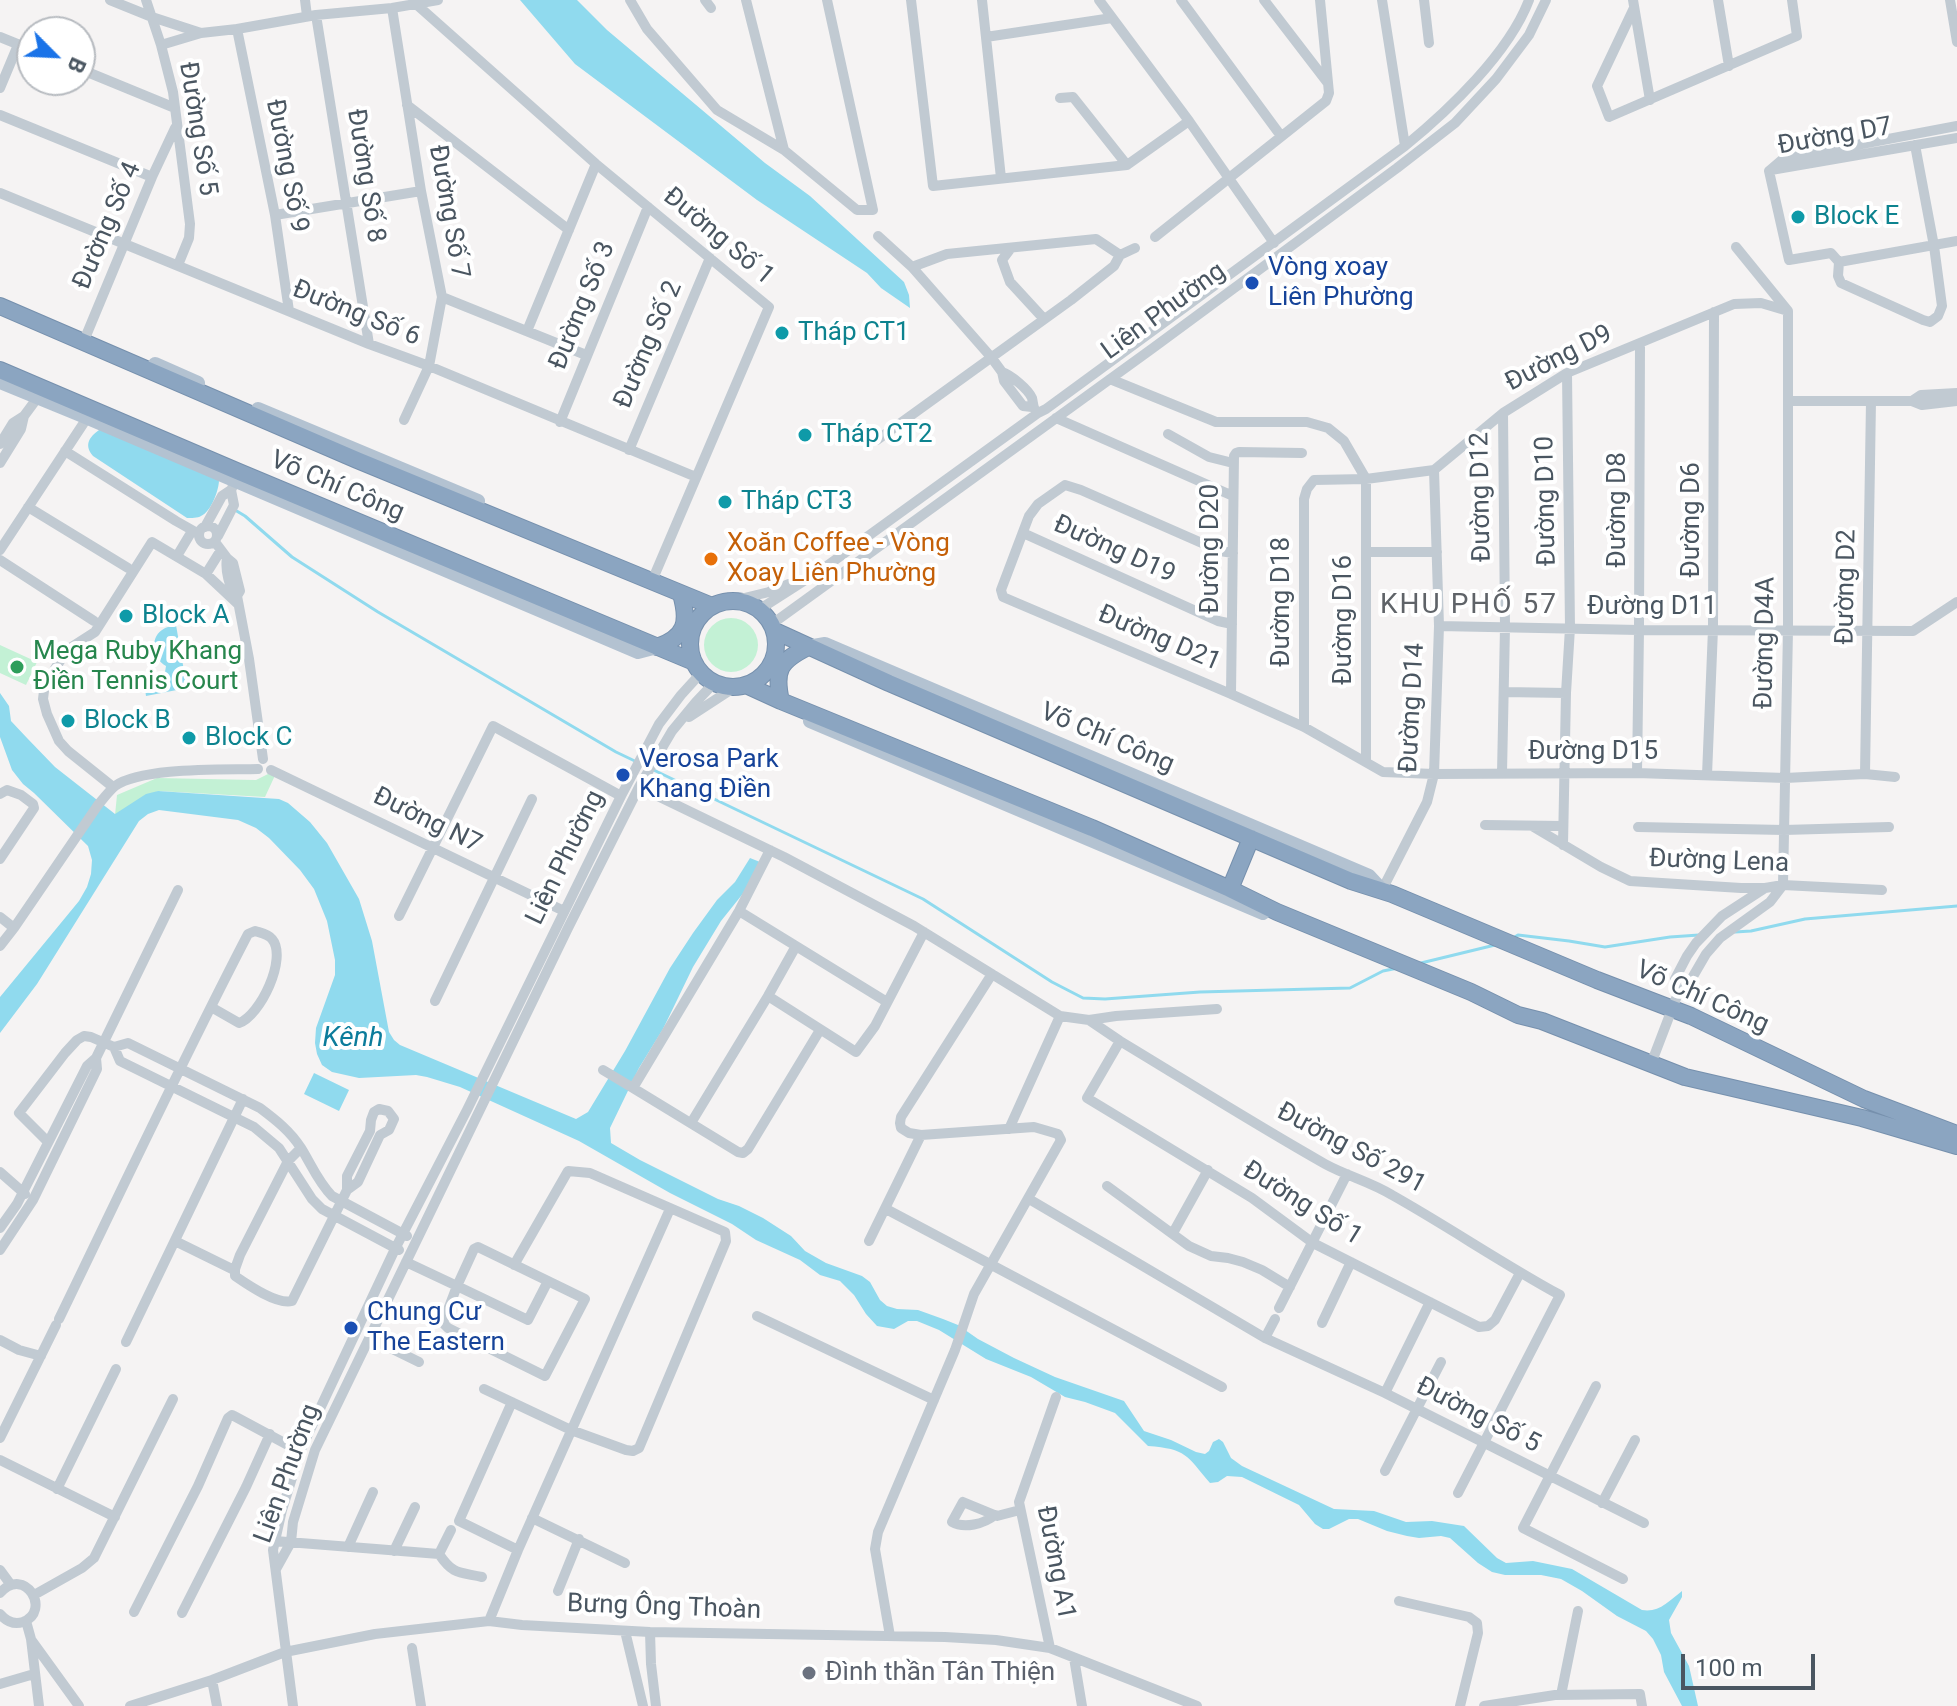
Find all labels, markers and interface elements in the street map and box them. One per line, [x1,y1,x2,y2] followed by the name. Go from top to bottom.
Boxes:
[16,16,96,96] north arrow
[62,54,91,77] text: B
[171,60,223,198] street label: Đường Số 5
[258,97,314,235] street label: Đường Số 9
[339,107,391,245] street label: Đường Số 8
[1775,112,1895,162] street label: Đường D7
[421,143,475,281] street label: Đường Số 7
[67,158,149,294] street label: Đường Số 4
[656,182,780,292] street label: Đường Số 1
[1814,201,1899,233] place label: Block E
[1789,208,1807,226] marker: Block E
[543,238,623,374] street label: Đường Số 3
[1268,252,1414,314] place label: Vòng xoay Liên Phường
[1096,257,1232,367] street label: Liên Phường
[288,274,424,354] street label: Đường Số 6
[1243,274,1261,292] marker: Vòng xoay Liên Phường
[608,277,690,413] street label: Đường Số 2
[798,317,910,349] place label: Tháp CT1
[1500,319,1618,399] street label: Đường D9
[773,324,791,342] marker: Tháp CT1
[821,419,933,451] place label: Tháp CT2
[796,426,814,444] marker: Tháp CT2
[1465,432,1499,562] street label: Đường D12
[1530,436,1564,566] street label: Đường D10
[266,445,408,529] street label: Võ Chí Công
[1602,452,1634,568] street label: Đường D8
[1676,462,1708,578] street label: Đường D6
[1195,484,1227,614] street label: Đường D20
[741,486,853,518] place label: Tháp CT3
[716,493,734,511] marker: Tháp CT3
[1048,509,1180,591] street label: Đường D19
[727,528,950,590] place label: Xoăn Coffee - Vòng Xoay Liên Phường
[1830,529,1864,645] street label: Đường D2
[1266,537,1298,667] street label: Đường D18
[702,550,720,568] marker: Xoăn Coffee - Vòng Xoay Liên Phường
[1328,555,1360,685] street label: Đường D16
[1749,577,1783,709] street label: Đường D4A
[1380,589,1558,623] district label: KHU PHỐ 57
[1587,591,1717,623] street label: Đường D11
[1093,599,1225,679] street label: Đường D21
[142,600,230,632] place label: Block A
[117,607,135,625] marker: Block A
[33,636,242,698] place label: Mega Ruby Khang Điền Tennis Court
[1394,642,1432,774] street label: Đường D14
[8,658,26,676] marker: Mega Ruby Khang Điền Tennis Court
[1036,697,1178,781] street label: Võ Chí Công
[84,705,171,737] place label: Block B
[59,712,77,730] marker: Block B
[205,722,293,754] place label: Block C
[180,729,198,747] marker: Block C
[1528,736,1658,768] street label: Đường D15
[639,744,779,806] place label: Verosa Park Khang Điền
[614,766,632,784] marker: Verosa Park Khang Điền
[368,781,486,861] street label: Đường N7
[520,786,612,930] street label: Liên Phường
[1648,844,1790,880] street label: Đường Lena
[1631,955,1773,1041] street label: Võ Chí Công
[322,1022,384,1056] water label: Kênh
[1271,1097,1431,1201] street label: Đường Số 291
[1236,1155,1368,1253] street label: Đường Số 1
[367,1297,505,1358] place label: Chung Cư The Eastern
[342,1319,360,1337] marker: Chung Cư The Eastern
[1411,1371,1545,1461] street label: Đường Số 5
[248,1400,328,1548] street label: Liên Phường
[1029,1503,1081,1623] street label: Đường A1
[566,1589,762,1627] street label: Bưng Ông Thoàn
[1685,1638,1819,1688] scale bar
[1695,1654,1762,1682] text: 100 m
[825,1657,1055,1689] place label: Đình thần Tân Thiện
[800,1664,818,1682] marker: Đình thần Tân Thiện

